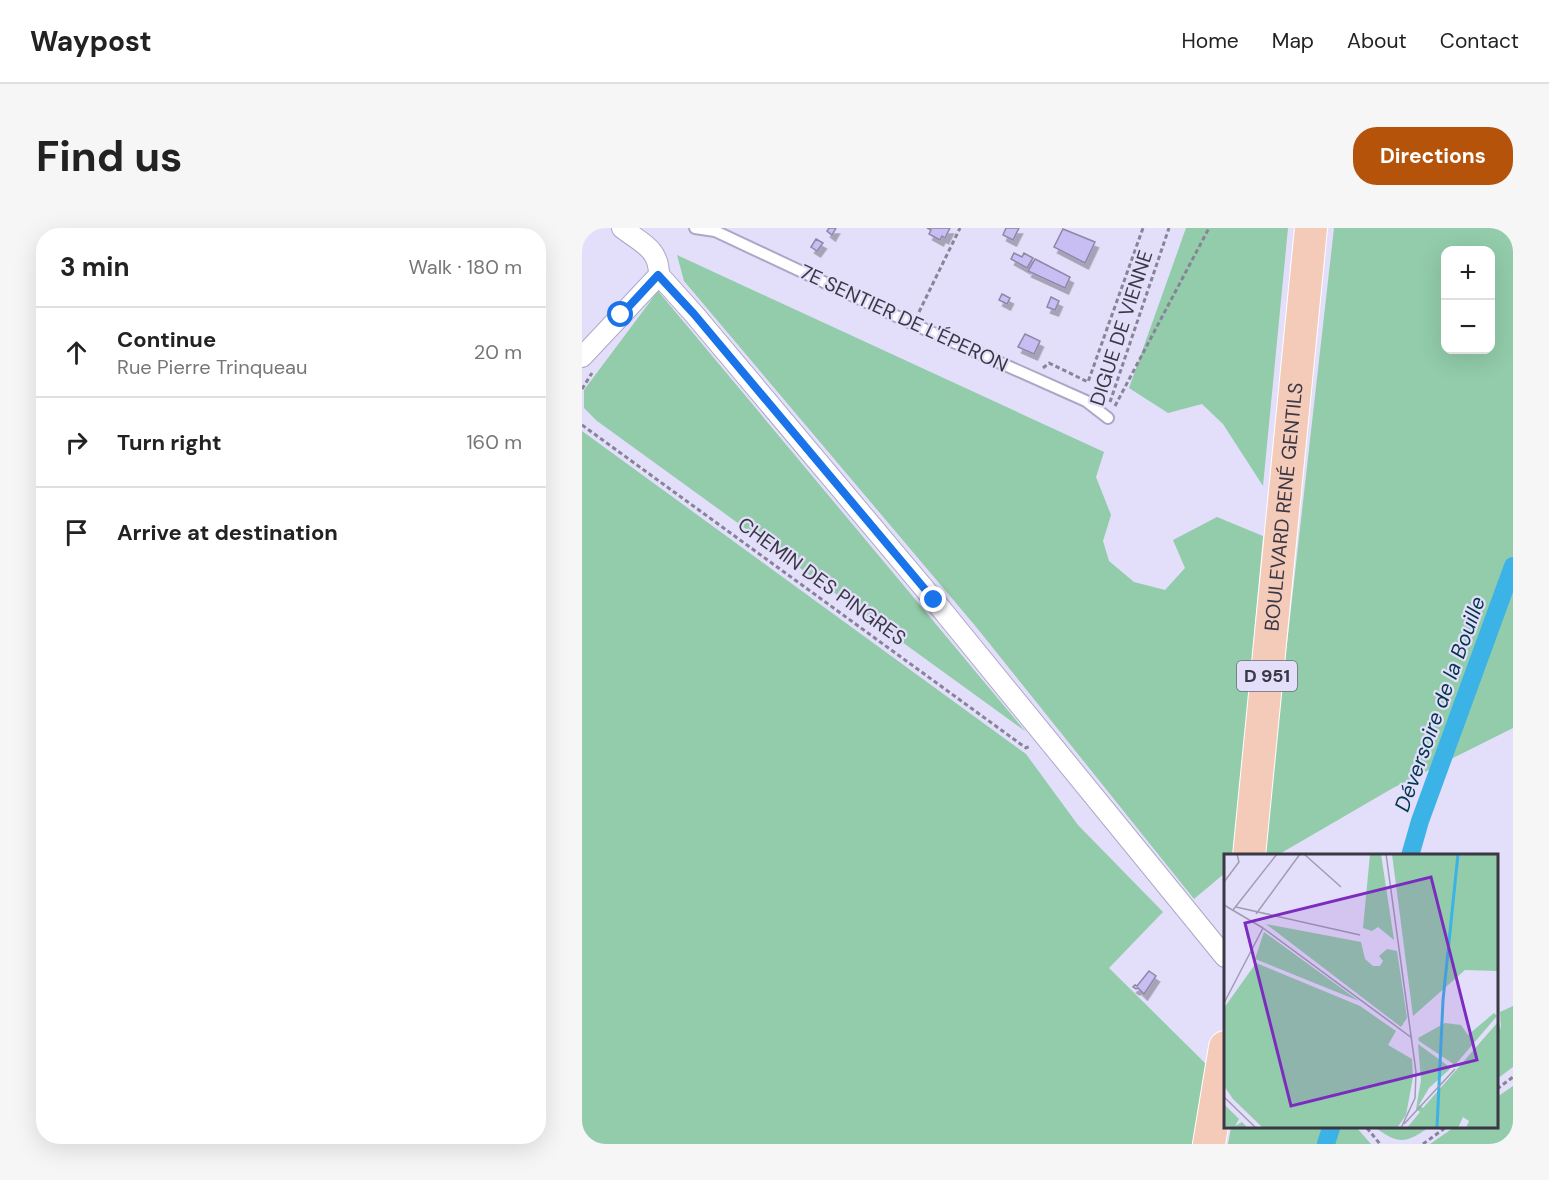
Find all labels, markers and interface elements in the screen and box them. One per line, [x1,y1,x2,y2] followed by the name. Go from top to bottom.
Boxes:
[30,23,152,60] text: Waypost
[1181,27,1239,55] text: Home
[1272,27,1314,55] text: Map
[1347,27,1407,55] text: About
[1440,27,1519,55] text: Contact
[1353,127,1513,185] button: Directions
[36,129,182,184] text: Find us
[1441,246,1495,354] map controls
[1441,246,1495,300] button: +
[1084,247,1158,409] street label: DIGUE DE VIENNE
[60,250,129,284] text: 3 min
[408,254,522,280] text: Walk · 180 m
[796,258,1012,378] street label: 7E SENTIER DE L'ÉPERON
[1441,300,1495,354] button: −
[607,301,633,327] route start
[117,325,216,354] text: Continue
[60,336,93,369] icon: ahead
[474,339,522,365] text: 20 m
[117,354,307,380] text: Rue Pierre Trinqueau
[1258,381,1309,632] street label: BOULEVARD RENÉ GENTILS
[60,426,93,459] icon: right
[117,428,222,457] text: Turn right
[466,429,522,455] text: 160 m
[733,511,911,651] street label: CHEMIN DES PINGRES
[60,516,93,549] icon: arrive
[117,518,338,547] text: Arrive at destination
[920,586,946,612] route end
[1388,593,1492,815] water label: Déversoire de la Bouille
[1237,661,1297,691] road number: D 951
[1224,854,1498,1129] inset map

